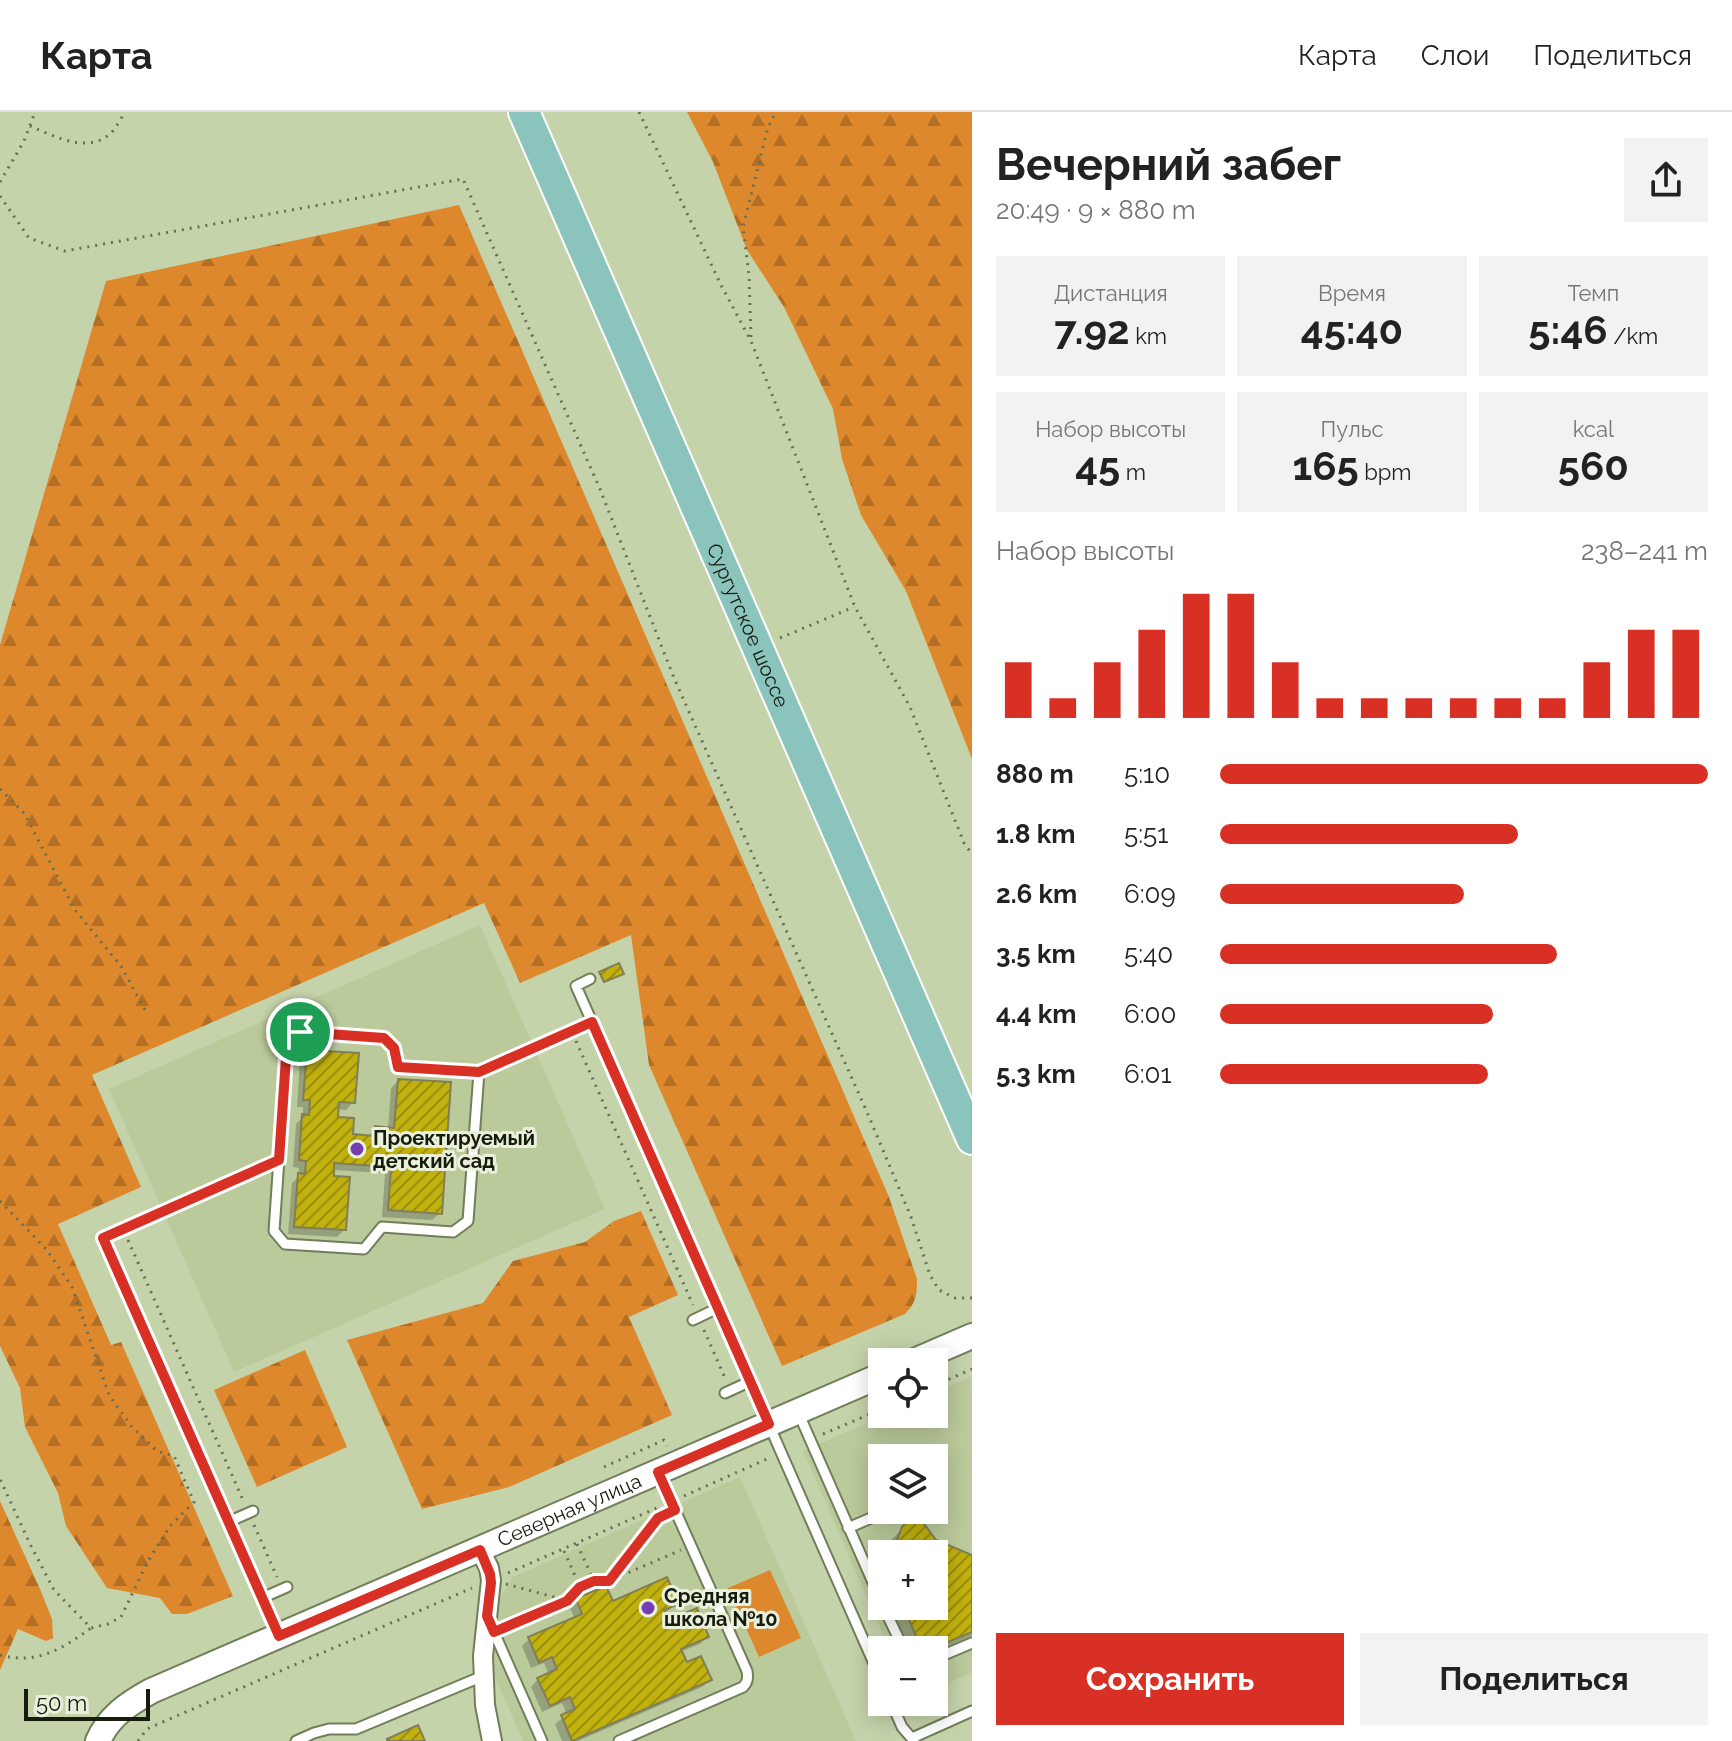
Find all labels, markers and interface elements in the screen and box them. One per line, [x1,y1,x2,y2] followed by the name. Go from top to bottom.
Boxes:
[40,33,153,78] text: Карта
[1298,39,1377,72] text: Карта
[1421,39,1489,72] text: Слои
[1533,39,1692,72] text: Поделиться
[1624,138,1708,222] button: share
[996,139,1341,190] text: Вечерний забег
[996,195,1196,225] text: 20:49 · 9 × 880 m
[1054,280,1168,306] text: Дистанция
[1318,280,1386,306] text: Время
[1567,280,1619,306] text: Темп
[1054,306,1130,353] text: 7.92
[1301,306,1403,353] text: 45:40
[1528,306,1608,353] text: 5:46
[1130,323,1167,349] text: km
[1608,323,1658,349] text: /km
[1035,416,1186,442] text: Набор высоты
[1321,416,1383,442] text: Пульс
[1573,416,1614,442] text: kcal
[1075,442,1120,489] text: 45
[1292,442,1359,489] text: 165
[1558,442,1629,489] text: 560
[1120,459,1146,485] text: m
[1359,459,1412,485] text: bpm
[996,536,1174,566] text: Набор высоты
[1581,536,1708,566] text: 238–241 m
[702,540,794,711] street label: Сургутское шоссе
[996,759,1074,789] text: 880 m
[1124,759,1170,789] text: 5:10
[996,819,1075,849] text: 1.8 km
[1124,819,1168,849] text: 5:51
[996,879,1077,909] text: 2.6 km
[1124,879,1176,909] text: 6:09
[996,939,1076,969] text: 3.5 km
[1124,939,1173,969] text: 5:40
[266,998,334,1066] pin
[996,999,1077,1029] text: 4.4 km
[1124,999,1176,1029] text: 6:00
[278,1010,322,1054] icon: arrive
[996,1059,1076,1089] text: 5.3 km
[1124,1059,1172,1089] text: 6:01
[373,1126,535,1173] place label: Проектируемый детский сад
[348,1140,366,1158] marker: Проектируемый детский сад
[868,1348,948,1716] map controls
[868,1348,948,1428] button: locate
[868,1444,948,1524] button: layers
[494,1469,645,1552] street label: Северная улица
[868,1540,948,1620] button: +
[664,1584,778,1631] place label: Средняя школа №10
[639,1599,657,1617] marker: Средняя школа №10
[996,1633,1344,1725] button: Сохранить
[1360,1633,1708,1725] button: Поделиться
[868,1636,948,1716] button: −
[24,1685,150,1721] scale bar
[36,1690,87,1716] text: 50 m

